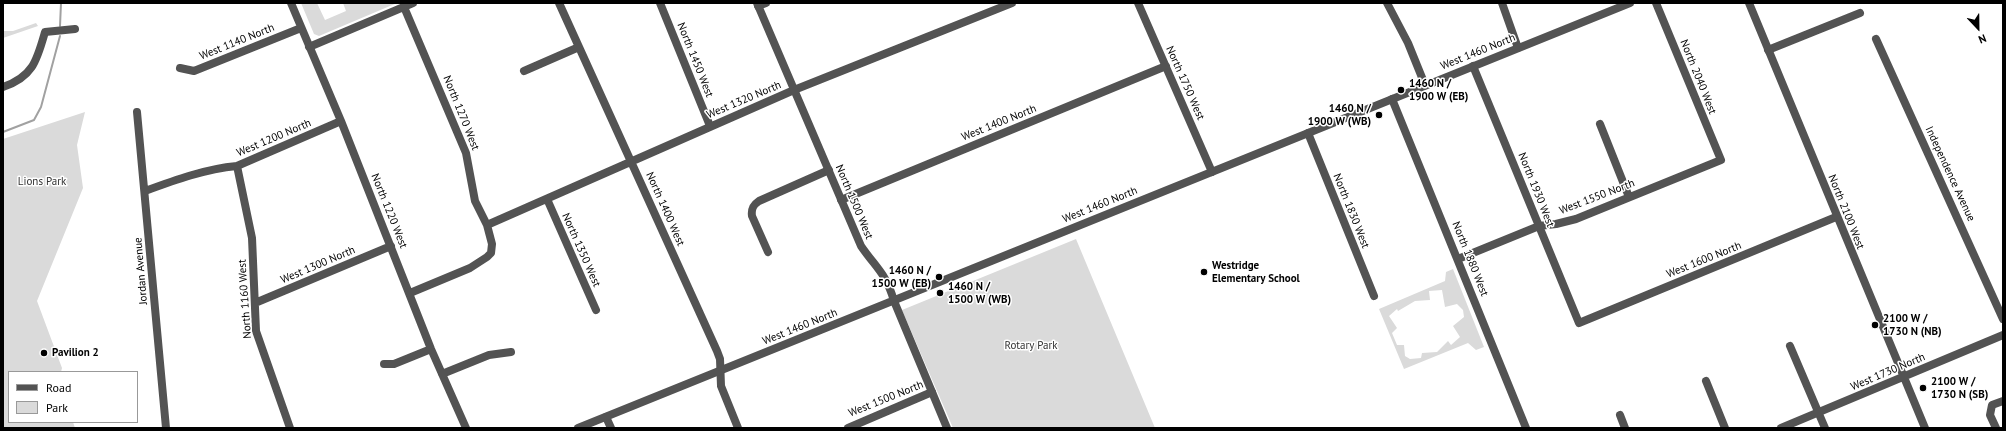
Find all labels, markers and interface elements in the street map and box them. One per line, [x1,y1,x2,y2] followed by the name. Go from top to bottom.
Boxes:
[1958,8,1998,48] north arrow
[198,21,276,63] street label: West 1140 North
[674,21,716,99] street label: North 1450 West
[1439,31,1517,73] street label: West 1460 North
[1977,31,1988,47] text: N
[1677,38,1719,116] street label: North 2040 West
[1163,44,1207,122] street label: North 1750 West
[440,74,482,152] street label: North 1270 West
[1409,77,1468,103] place label: 1460 N / 1900 W (EB)
[705,78,783,122] street label: West 1320 North
[1396,85,1406,95] marker: 1460 N / 1900 W (EB)
[960,102,1038,144] street label: West 1400 North
[1308,102,1371,128] place label: 1460 N / 1900 W (WB)
[1374,110,1384,120] marker: 1460 N / 1900 W (WB)
[235,116,313,160] street label: West 1200 North
[1922,124,1978,224] street label: Independence Avenue
[1515,151,1557,229] street label: North 1930 West
[832,163,876,241] street label: North 1500 West
[643,170,687,248] street label: North 1400 West
[368,172,410,250] street label: North 1220 West
[1330,172,1372,250] street label: North 1830 West
[1825,173,1867,251] street label: North 2100 West
[18,175,66,189] park label: Lions Park
[1557,177,1637,217] street label: West 1550 North
[1061,184,1139,226] street label: West 1460 North
[559,211,603,289] street label: North 1350 West
[1449,220,1491,298] street label: North 1880 West
[131,237,151,305] street label: Jordan Avenue
[1665,239,1743,281] street label: West 1600 North
[279,243,357,287] street label: West 1300 North
[236,259,254,339] street label: North 1160 West
[1212,259,1300,285] place label: Westridge Elementary School
[872,264,931,290] place label: 1460 N / 1500 W (EB)
[1199,267,1209,277] marker: Westridge Elementary School
[934,272,944,282] marker: 1460 N / 1500 W (EB)
[948,280,1011,306] place label: 1460 N / 1500 W (WB)
[935,288,945,298] marker: 1460 N / 1500 W (WB)
[761,306,839,348] street label: West 1460 North
[1883,312,1942,338] place label: 2100 W / 1730 N (NB)
[1870,320,1880,330] marker: 2100 W / 1730 N (NB)
[1004,339,1058,353] park label: Rotary Park
[52,346,99,360] place label: Pavilion 2
[39,348,49,358] marker: Pavilion 2
[1849,350,1927,394] street label: West 1730 North
[8,371,138,423] legend
[1931,375,1988,401] place label: 2100 W / 1730 N (SB)
[847,378,925,420] street label: West 1500 North
[46,380,71,395] text: Road
[1918,383,1928,393] marker: 2100 W / 1730 N (SB)
[46,400,68,415] text: Park

